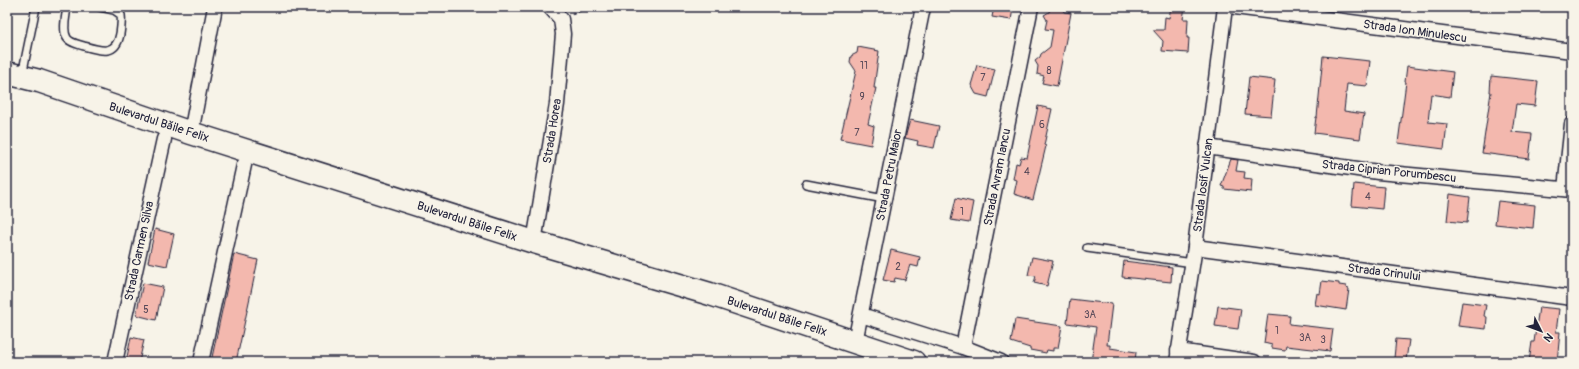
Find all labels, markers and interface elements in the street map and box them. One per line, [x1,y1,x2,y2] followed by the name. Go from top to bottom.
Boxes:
[1362,17,1468,46] street label: Strada Ion Minulescu
[860,60,868,72] house number: 11
[1046,65,1052,77] house number: 8
[980,72,986,84] house number: 7
[859,91,865,103] house number: 9
[540,97,565,165] street label: Strada Horea
[107,99,211,146] street label: Bulevardul Băile Felix
[1039,119,1045,131] house number: 6
[854,127,860,139] house number: 7
[873,127,906,222] street label: Strada Petru Maior
[981,127,1014,227] street label: Strada Avram Iancu
[1190,137,1217,233] street label: Strada Iosif Vulcan
[1321,157,1457,186] street label: Strada Ciprian Porumbescu
[1024,166,1030,178] house number: 4
[1365,191,1371,203] house number: 4
[415,198,519,245] street label: Bulevardul Băile Felix
[122,199,157,302] street label: Strada Carmen Silva
[960,206,964,218] house number: 1
[895,261,901,273] house number: 2
[1347,261,1421,284] street label: Strada Crinului
[725,293,829,340] street label: Bulevardul Băile Felix
[143,304,149,316] house number: 5
[1084,309,1097,321] house number: 3A
[1521,311,1561,351] north arrow
[1275,325,1279,337] house number: 1
[1540,330,1555,345] text: N
[1299,332,1312,344] house number: 3A
[1320,334,1326,346] house number: 3

